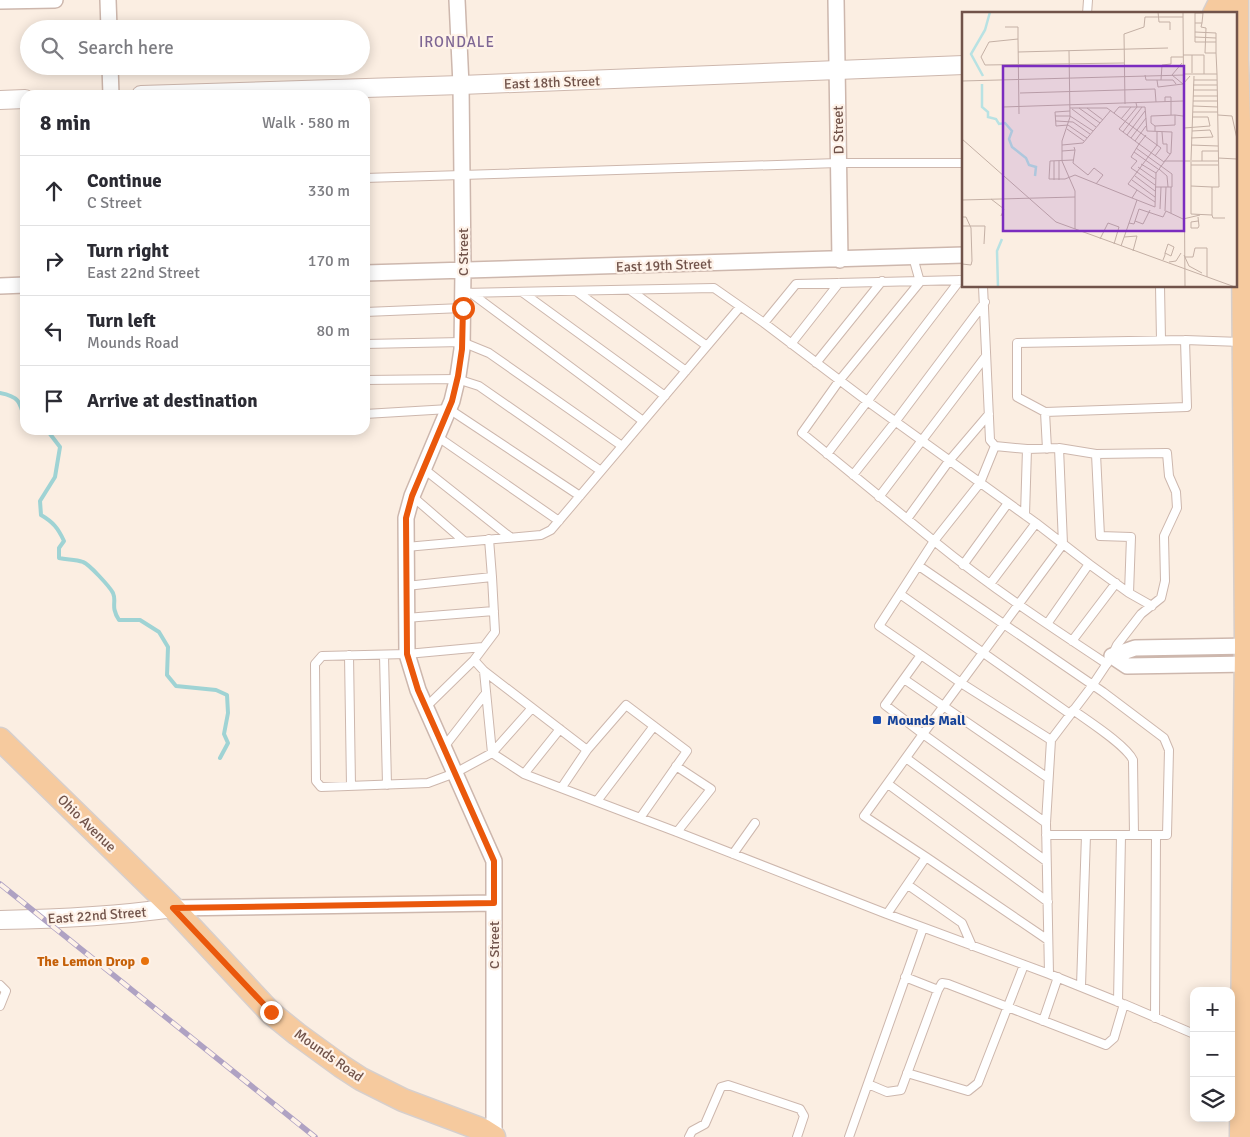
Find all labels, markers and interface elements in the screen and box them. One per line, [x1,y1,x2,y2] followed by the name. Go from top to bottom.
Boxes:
[962,12,1238,288] inset map
[20,20,370,75] search box
[419,33,495,51] district label: IRONDALE
[38,34,66,62] icon: search
[78,36,174,60] text: Search here
[504,72,600,93] street label: East 18th Street
[830,105,847,154] street label: D Street
[40,110,91,136] text: 8 min
[262,113,350,133] text: Walk · 580 m
[87,169,162,193] text: Continue
[40,177,68,205] icon: ahead
[308,181,350,201] text: 330 m
[87,193,142,213] text: C Street
[455,228,472,276] street label: C Street
[87,239,169,263] text: Turn right
[40,247,68,275] icon: right
[308,251,350,271] text: 170 m
[616,255,712,276] street label: East 19th Street
[87,263,200,283] text: East 22nd Street
[452,297,475,320] route start
[87,309,156,333] text: Turn left
[40,317,68,345] icon: left
[316,321,350,341] text: 80 m
[87,333,179,353] text: Mounds Road
[40,387,68,415] icon: arrive
[87,389,258,413] text: Arrive at destination
[887,712,966,729] place label: Mounds Mall
[871,714,883,726] marker: Mounds Mall
[54,791,119,855] street label: Ohio Avenue
[47,904,147,927] street label: East 22nd Street
[486,921,503,969] street label: C Street
[37,953,135,970] place label: The Lemon Drop
[139,955,151,967] marker: The Lemon Drop
[1190,987,1235,1122] map controls
[1190,987,1235,1032] button: +
[260,1001,283,1024] route end
[291,1025,367,1085] street label: Mounds Road
[1190,1032,1235,1077] button: −
[1190,1077,1235,1122] button: layers

